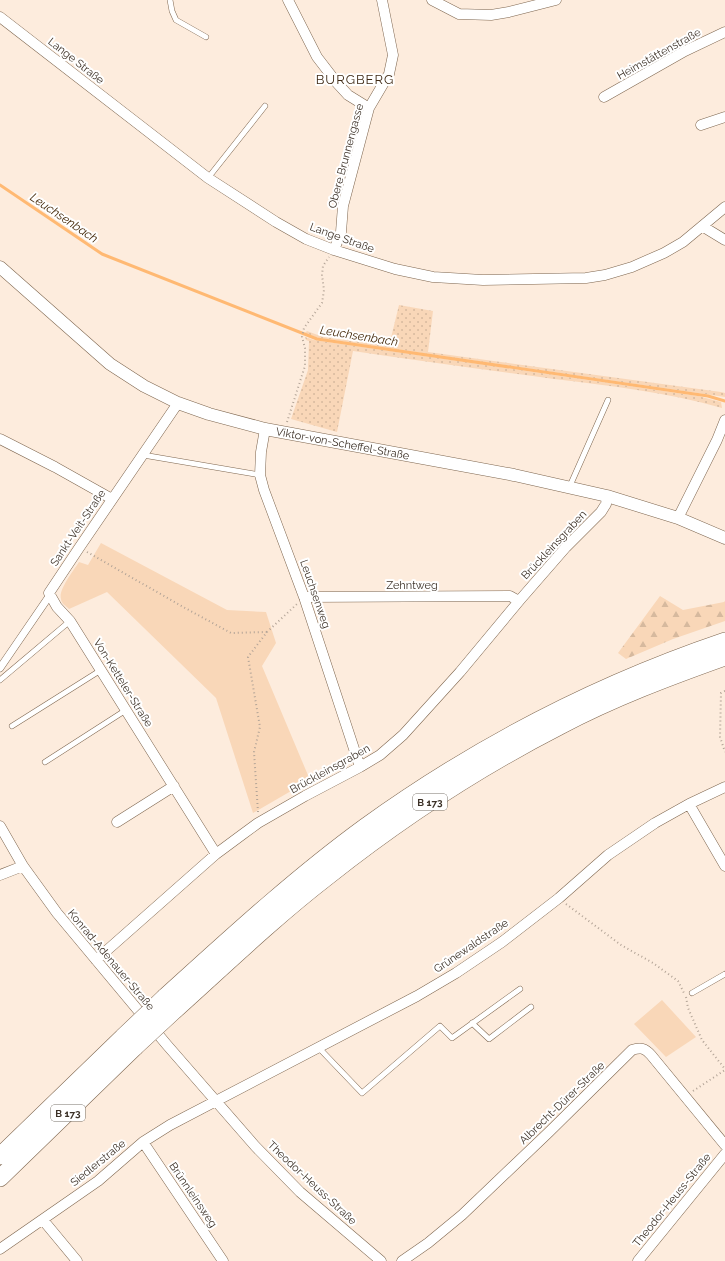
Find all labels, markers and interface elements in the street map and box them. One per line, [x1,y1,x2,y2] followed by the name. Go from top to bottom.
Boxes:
[615,25,703,82] street label: Heimstättenstraße
[45,35,107,87] street label: Lange Straße
[316,72,394,87] district label: BURGBERG
[326,102,366,210] street label: Obere Brunnengasse
[27,190,101,246] water label: Leuchsenbach
[308,220,376,256] street label: Lange Straße
[319,323,399,349] water label: Leuchsenbach
[275,425,411,462] street label: Viktor-von-Scheffel-Straße
[48,487,109,569] street label: Sankt-Veit-Straße
[519,508,589,582] street label: Brückleinsgraben
[297,558,333,630] street label: Leuchsenweg
[386,579,438,592] street label: Zehntweg
[91,637,156,730] street label: Von-Ketteler-Straße
[288,742,372,796] street label: Brückleinsgraben
[413,794,447,810] road number: B 173
[65,907,157,1013] street label: Konrad-Adenauer-Straße
[431,916,511,976] street label: Grünewaldstraße
[517,1059,608,1147] street label: Albrecht-Dürer-Straße
[51,1105,85,1121] road number: B 173
[68,1137,129,1189] street label: Siedlerstraße
[265,1139,359,1228] street label: Theodor-Heuss-Straße
[630,1150,714,1249] street label: Theodor-Heuss-Straße
[166,1160,220,1230] street label: Brünnleinsweg

